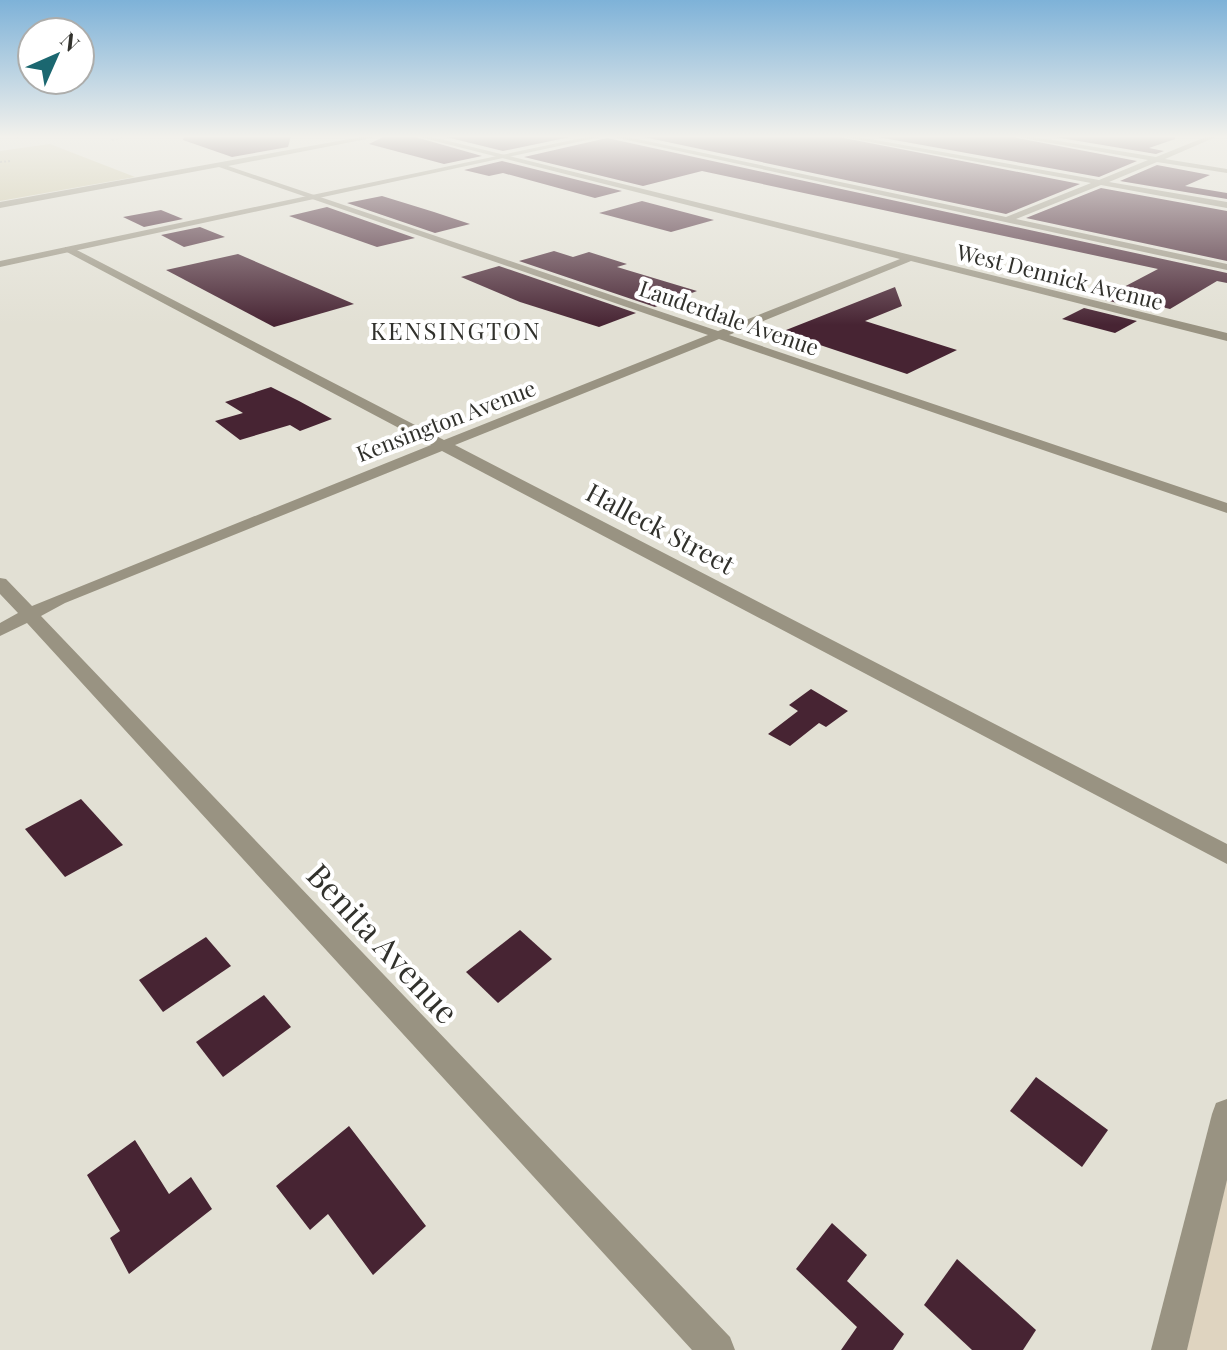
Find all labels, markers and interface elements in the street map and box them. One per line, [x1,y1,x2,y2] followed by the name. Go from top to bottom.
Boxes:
[16,16,96,96] north arrow
[55,25,87,57] text: N
[953,236,1167,316] street label: West Dennick Avenue
[635,272,823,362] street label: Lauderdale Avenue
[370,314,542,346] district label: KENSINGTON
[352,372,540,468] street label: Kensington Avenue
[580,474,742,582] street label: Halleck Street
[299,853,469,1032] street label: Benita Avenue

